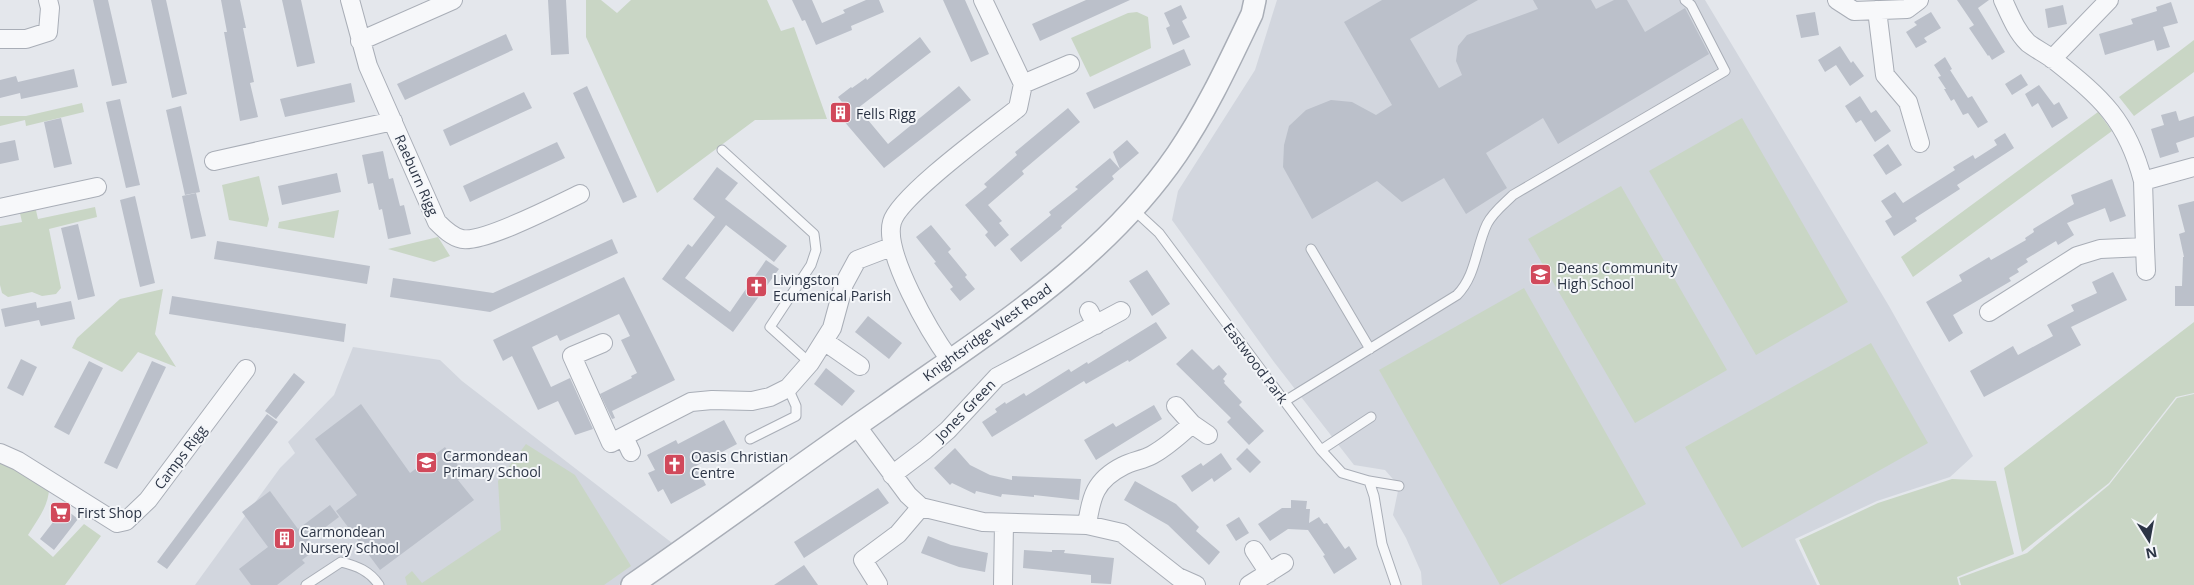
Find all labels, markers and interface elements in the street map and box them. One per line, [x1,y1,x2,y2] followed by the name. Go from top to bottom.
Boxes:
[828,101,852,125] building icon: Fells Rigg
[856,104,916,123] place label: Fells Rigg
[391,132,443,219] street label: Raeburn Rigg
[1557,258,1679,293] place label: Deans Community High School
[1529,263,1553,287] school or university icon: Deans Community High School
[773,270,891,305] place label: Livingston Ecumenical Parish
[745,275,769,299] church icon: Livingston Ecumenical Parish
[919,279,1055,385] street label: Knightsridge West Road
[1219,319,1293,408] street label: Eastwood Park
[929,375,999,447] street label: Jones Green
[150,421,211,493] street label: Camps Rigg
[443,446,541,481] place label: Carmondean Primary School
[691,447,788,482] place label: Oasis Christian Centre
[415,451,439,475] school or university icon: Carmondean Primary School
[663,452,687,476] church icon: Oasis Christian Centre
[49,500,73,524] supermarket icon: First Shop
[77,503,142,522] place label: First Shop
[2124,515,2174,565] north arrow
[300,522,399,557] place label: Carmondean Nursery School
[272,527,296,551] building icon: Carmondean Nursery School
[2144,543,2159,564] text: N

